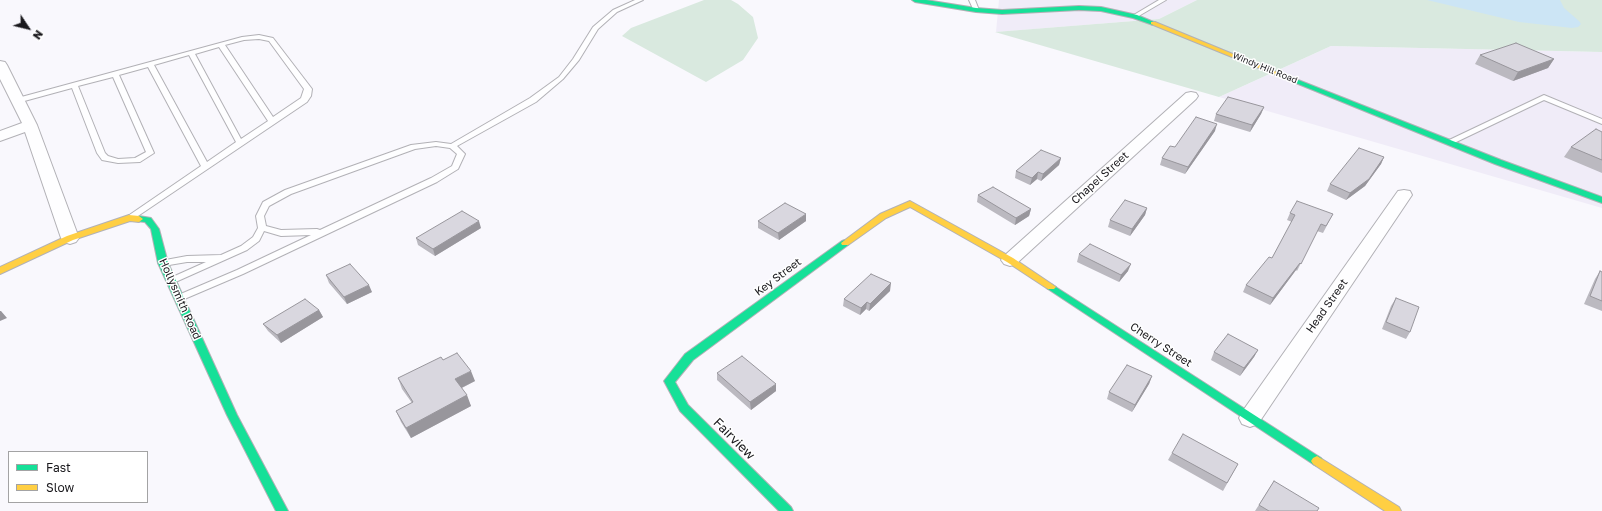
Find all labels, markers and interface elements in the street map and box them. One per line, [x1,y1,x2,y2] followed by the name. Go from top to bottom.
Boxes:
[8,8,48,48] north arrow
[31,28,46,42] text: N
[1231,50,1299,86] street label: Windy Hill Road
[1069,149,1131,207] street label: Chapel Street
[752,255,804,299] street label: Key Street
[156,256,204,342] street label: Hollysmith Road
[1304,276,1350,336] street label: Head Street
[1128,320,1194,370] street label: Cherry Street
[710,415,758,463] street label: Fairview
[8,451,148,503] legend
[46,460,71,475] text: Fast
[46,480,74,495] text: Slow

